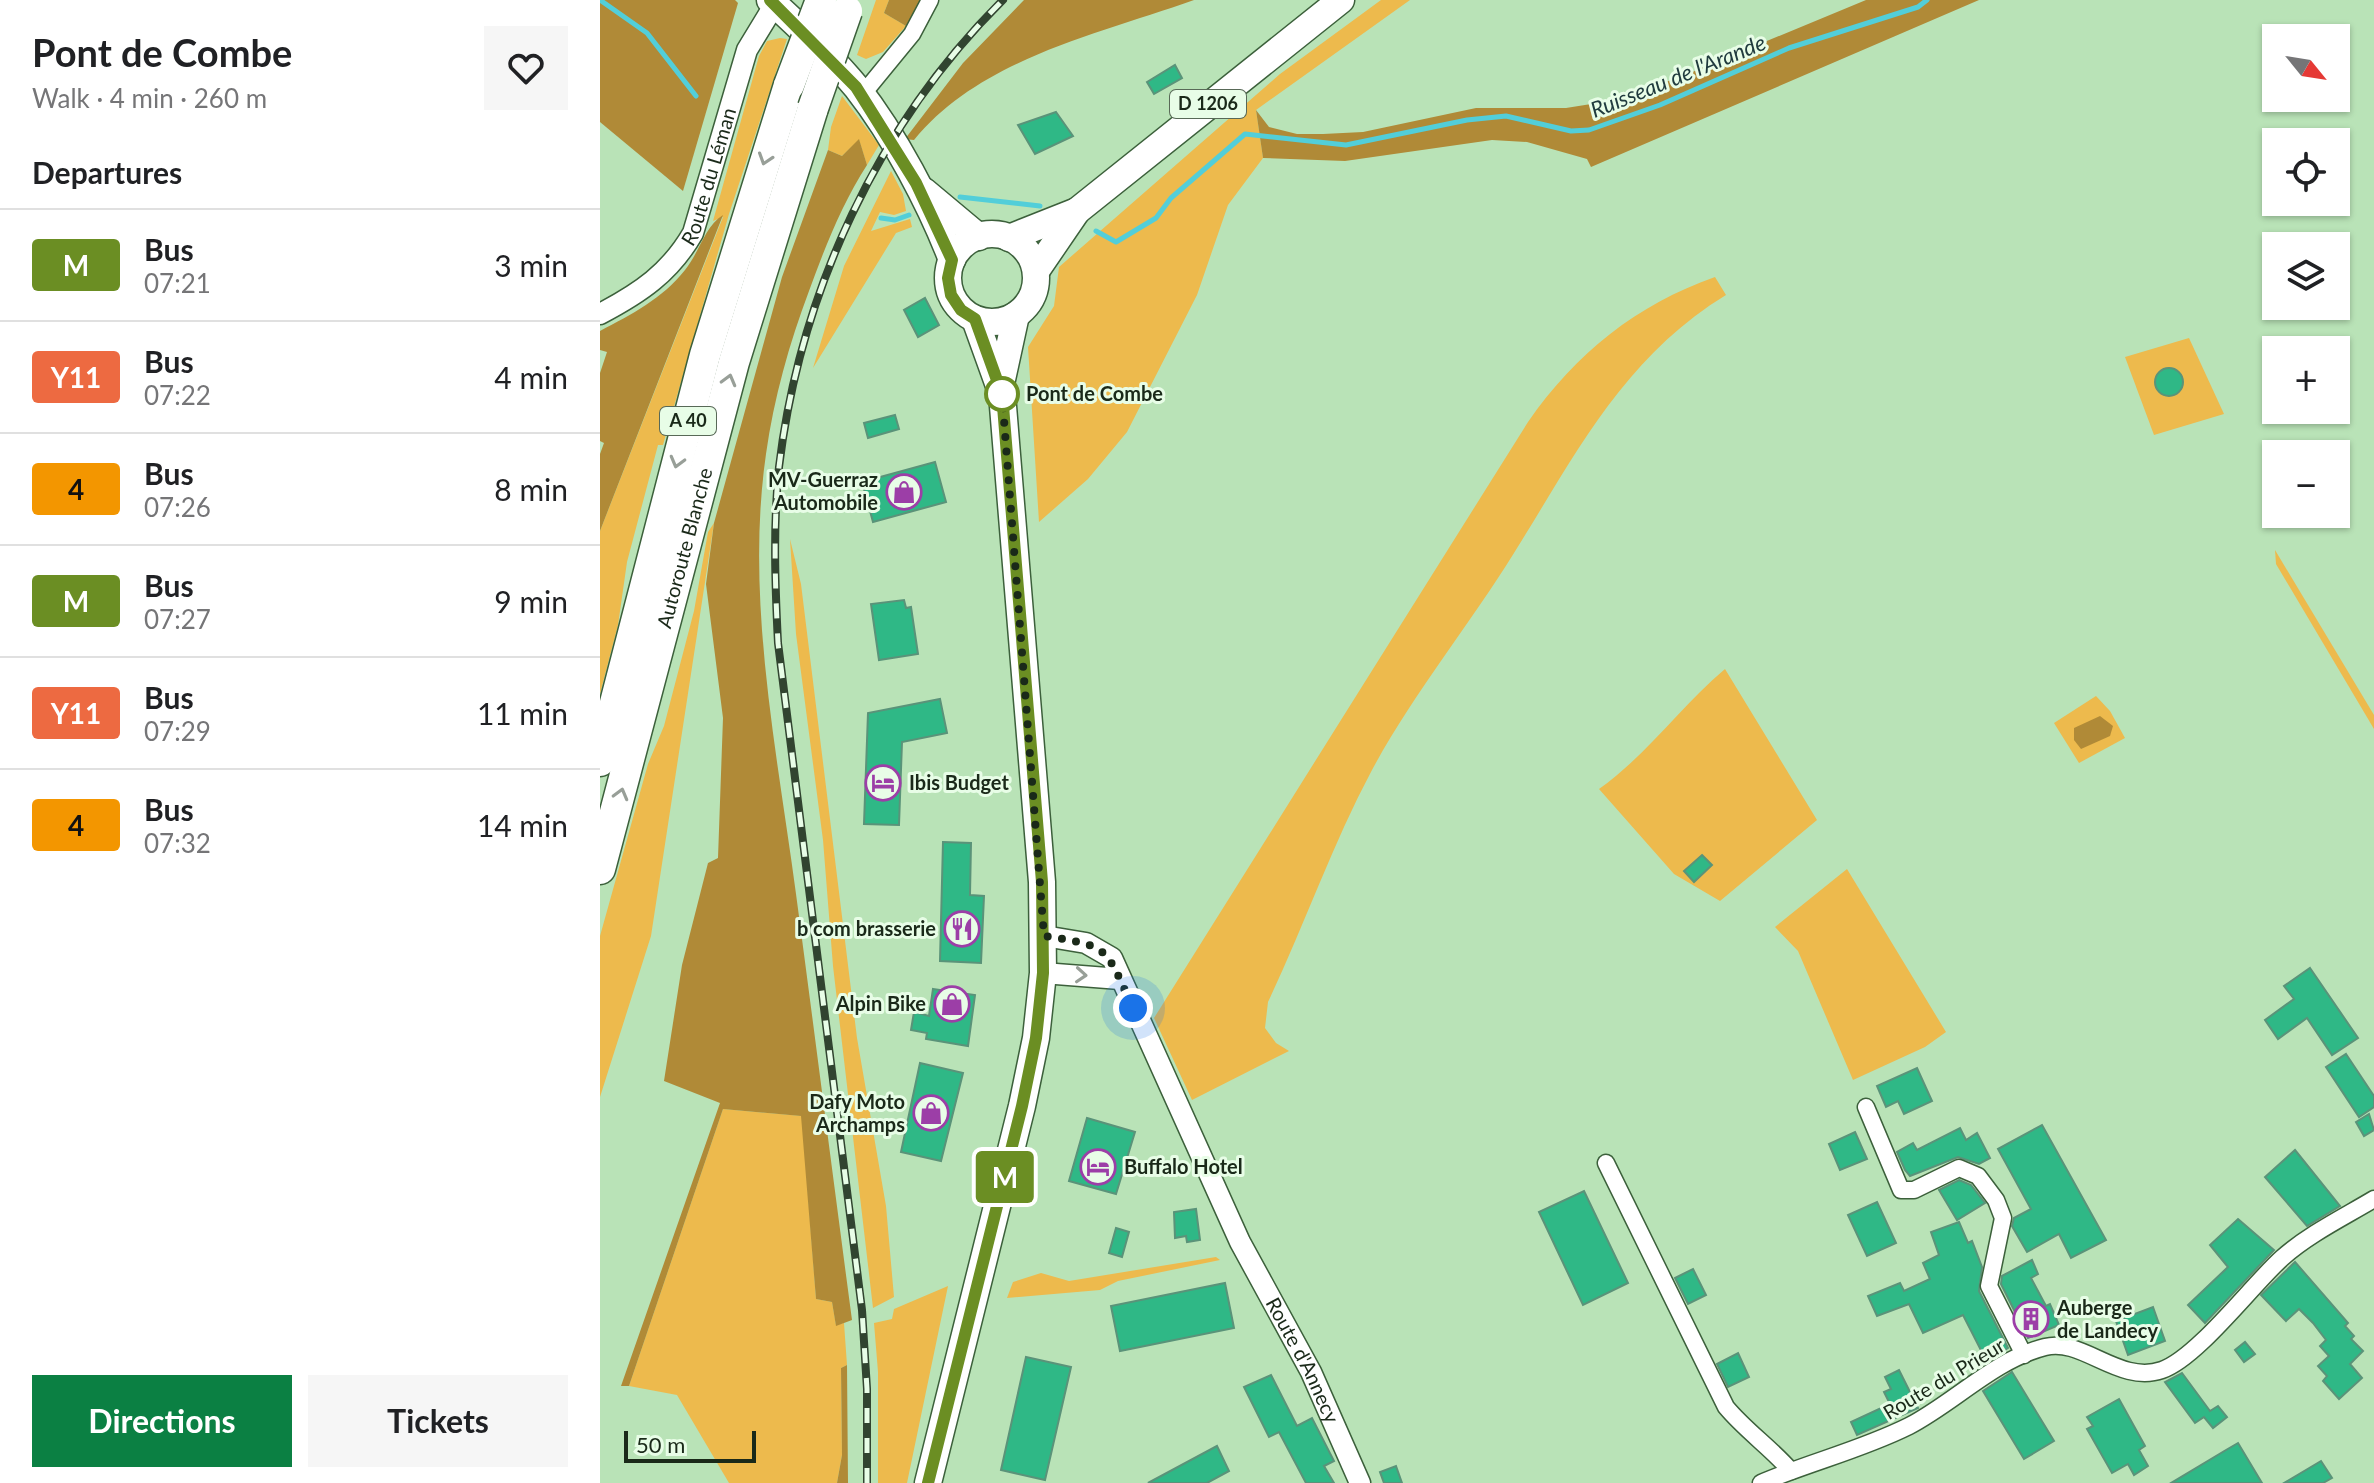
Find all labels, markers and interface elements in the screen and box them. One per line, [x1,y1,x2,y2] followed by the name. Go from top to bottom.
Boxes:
[2262,24,2350,112] north arrow
[2262,24,2350,528] map controls
[484,26,568,110] button: heart
[1586,28,1769,123] water label: Ruisseau de l'Arande
[32,29,292,75] text: Pont de Combe
[32,82,267,114] text: Walk · 4 min · 260 m
[1170,90,1246,118] road number: D 1206
[675,105,740,250] street label: Route du Léman
[2262,128,2350,216] button: locate
[758,151,774,165] one-way arrow
[32,154,182,190] text: Departures
[144,231,194,267] text: Bus
[2262,232,2350,320] button: layers
[494,247,568,283] text: 3 min
[63,248,89,282] text: M
[144,267,211,299] text: 07:21
[2262,336,2350,424] button: +
[144,343,194,379] text: Bus
[494,359,568,395] text: 4 min
[51,360,101,394] text: Y11
[719,373,736,387] one-way arrow
[985,377,1019,411] marker: Pont de Combe
[144,379,211,411] text: 07:22
[1026,381,1163,405] place label: Pont de Combe
[660,407,716,435] road number: A 40
[2262,440,2350,528] button: −
[144,455,194,491] text: Bus
[669,455,686,469] one-way arrow
[651,465,717,631] street label: Autoroute Blanche
[768,467,878,514] place label: MV-Guerraz Automobile
[494,471,568,507] text: 8 min
[68,472,84,506] text: 4
[885,473,923,511] shop icon: MV-Guerraz Automobile
[144,491,211,523] text: 07:26
[144,567,194,603] text: Bus
[494,583,568,619] text: 9 min
[63,584,89,618] text: M
[144,603,211,635] text: 07:27
[144,679,194,715] text: Bus
[477,695,568,731] text: 11 min
[51,696,101,730] text: Y11
[144,715,211,747] text: 07:29
[864,764,902,802] hotel icon: Ibis Budget
[909,770,1009,794] place label: Ibis Budget
[612,787,628,801] one-way arrow
[144,791,194,827] text: Bus
[477,807,568,843] text: 14 min
[68,808,84,842] text: 4
[144,827,211,859] text: 07:32
[943,910,981,948] restaurant icon: b com brasserie
[797,916,936,940] place label: b com brasserie
[1075,967,1088,984] one-way arrow
[933,985,971,1023] shop icon: Alpin Bike
[1113,988,1153,1028] your location
[835,991,926,1015] place label: Alpin Bike
[809,1089,905,1136] place label: Dafy Moto Archamps
[912,1094,950,1132] shop icon: Dafy Moto Archamps
[1079,1148,1117,1186] hotel icon: Buffalo Hotel
[979,1151,1031,1203] line badge: M
[1124,1154,1243,1178] place label: Buffalo Hotel
[992,1160,1018,1194] text: M
[1262,1293,1345,1427] street label: Route d'Annecy
[2056,1295,2158,1342] place label: Auberge de Landecy
[2012,1300,2050,1338] building icon: Auberge de Landecy
[1878,1332,2009,1424] street label: Route du Prieur
[32,1375,292,1467] button: Directions
[308,1375,568,1467] button: Tickets
[624,1427,756,1463] scale bar
[636,1431,685,1458] text: 50 m

